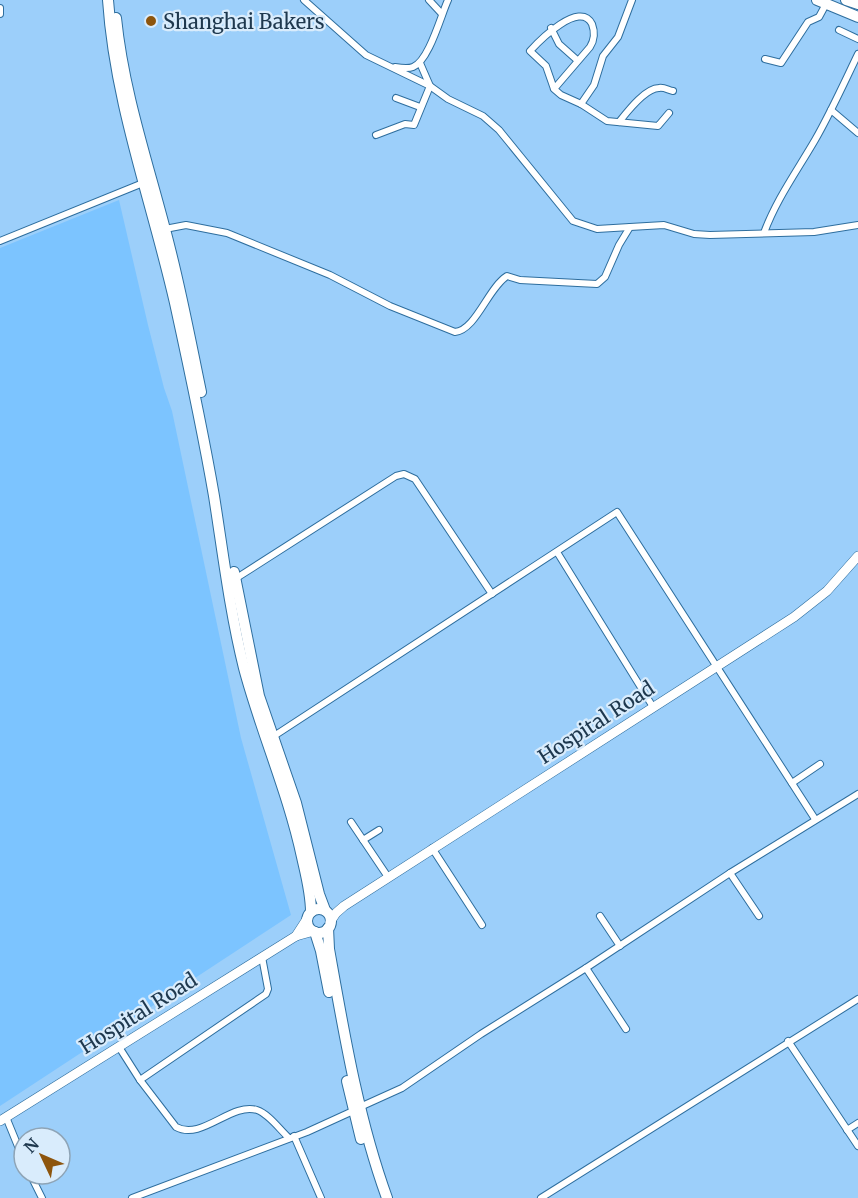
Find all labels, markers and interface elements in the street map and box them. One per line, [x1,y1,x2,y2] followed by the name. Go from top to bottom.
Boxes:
[163,9,325,34] place label: Shanghai Bakers
[144,14,158,28] marker: Shanghai Bakers
[533,675,659,769] street label: Hospital Road
[75,967,201,1059] street label: Hospital Road
[12,1126,72,1186] north arrow
[20,1134,43,1157] text: N

